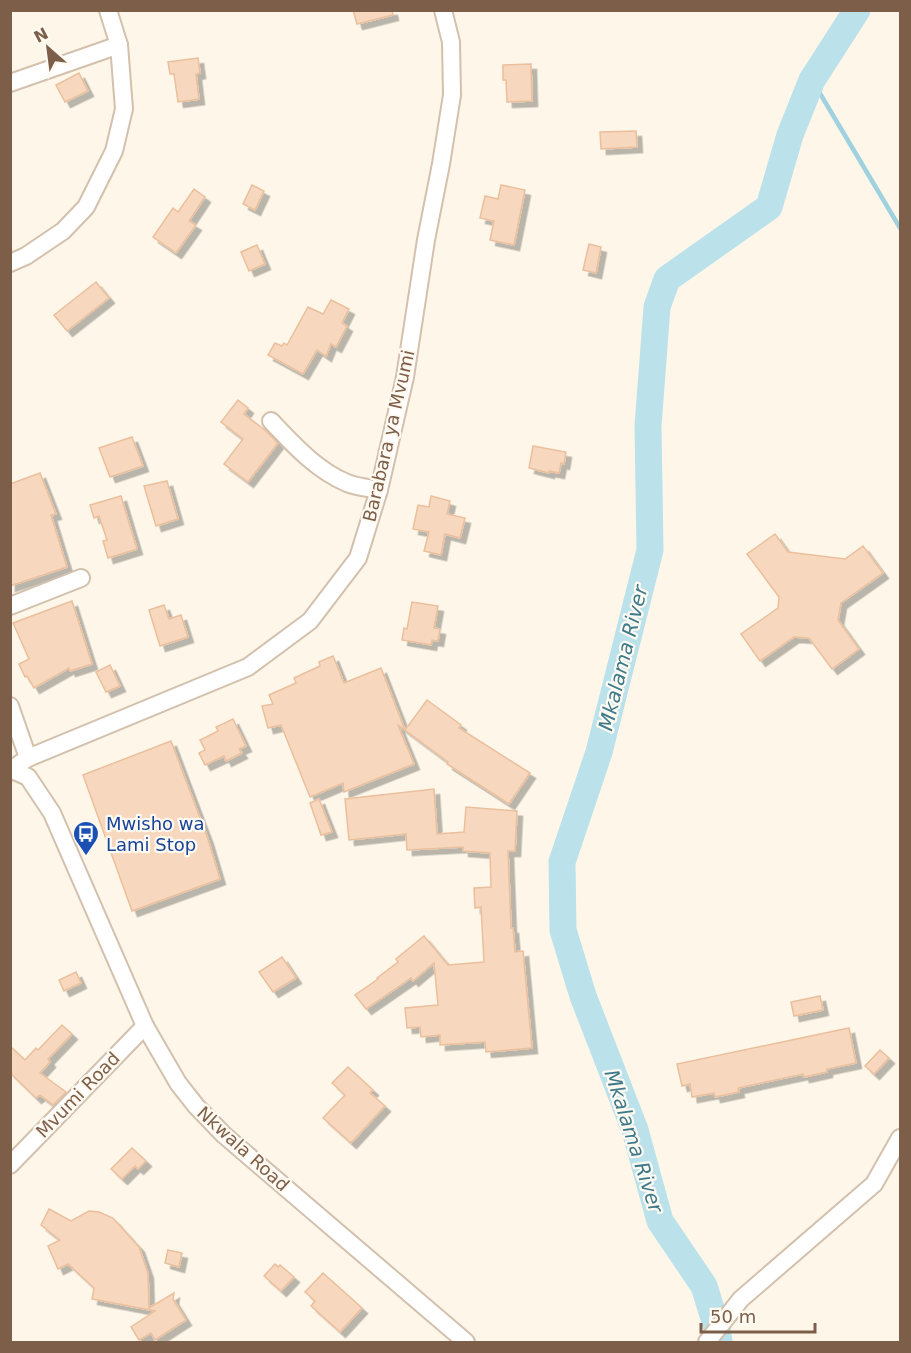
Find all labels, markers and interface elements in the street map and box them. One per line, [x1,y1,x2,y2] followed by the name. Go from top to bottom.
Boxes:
[18,18,78,78] north arrow
[31,24,52,47] text: N
[358,348,419,524] street label: Barabara ya Mvumi
[593,581,653,733] water label: Mkalama River
[106,813,205,855] place label: Mwisho wa Lami Stop
[71,819,101,857] bus stop icon: Mwisho wa Lami Stop
[32,1047,124,1142] street label: Mvumi Road
[600,1067,669,1217] water label: Mkalama River
[193,1102,294,1195] street label: Nkwala Road
[701,1296,815,1334] scale bar
[710,1306,756,1327] text: 50 m

